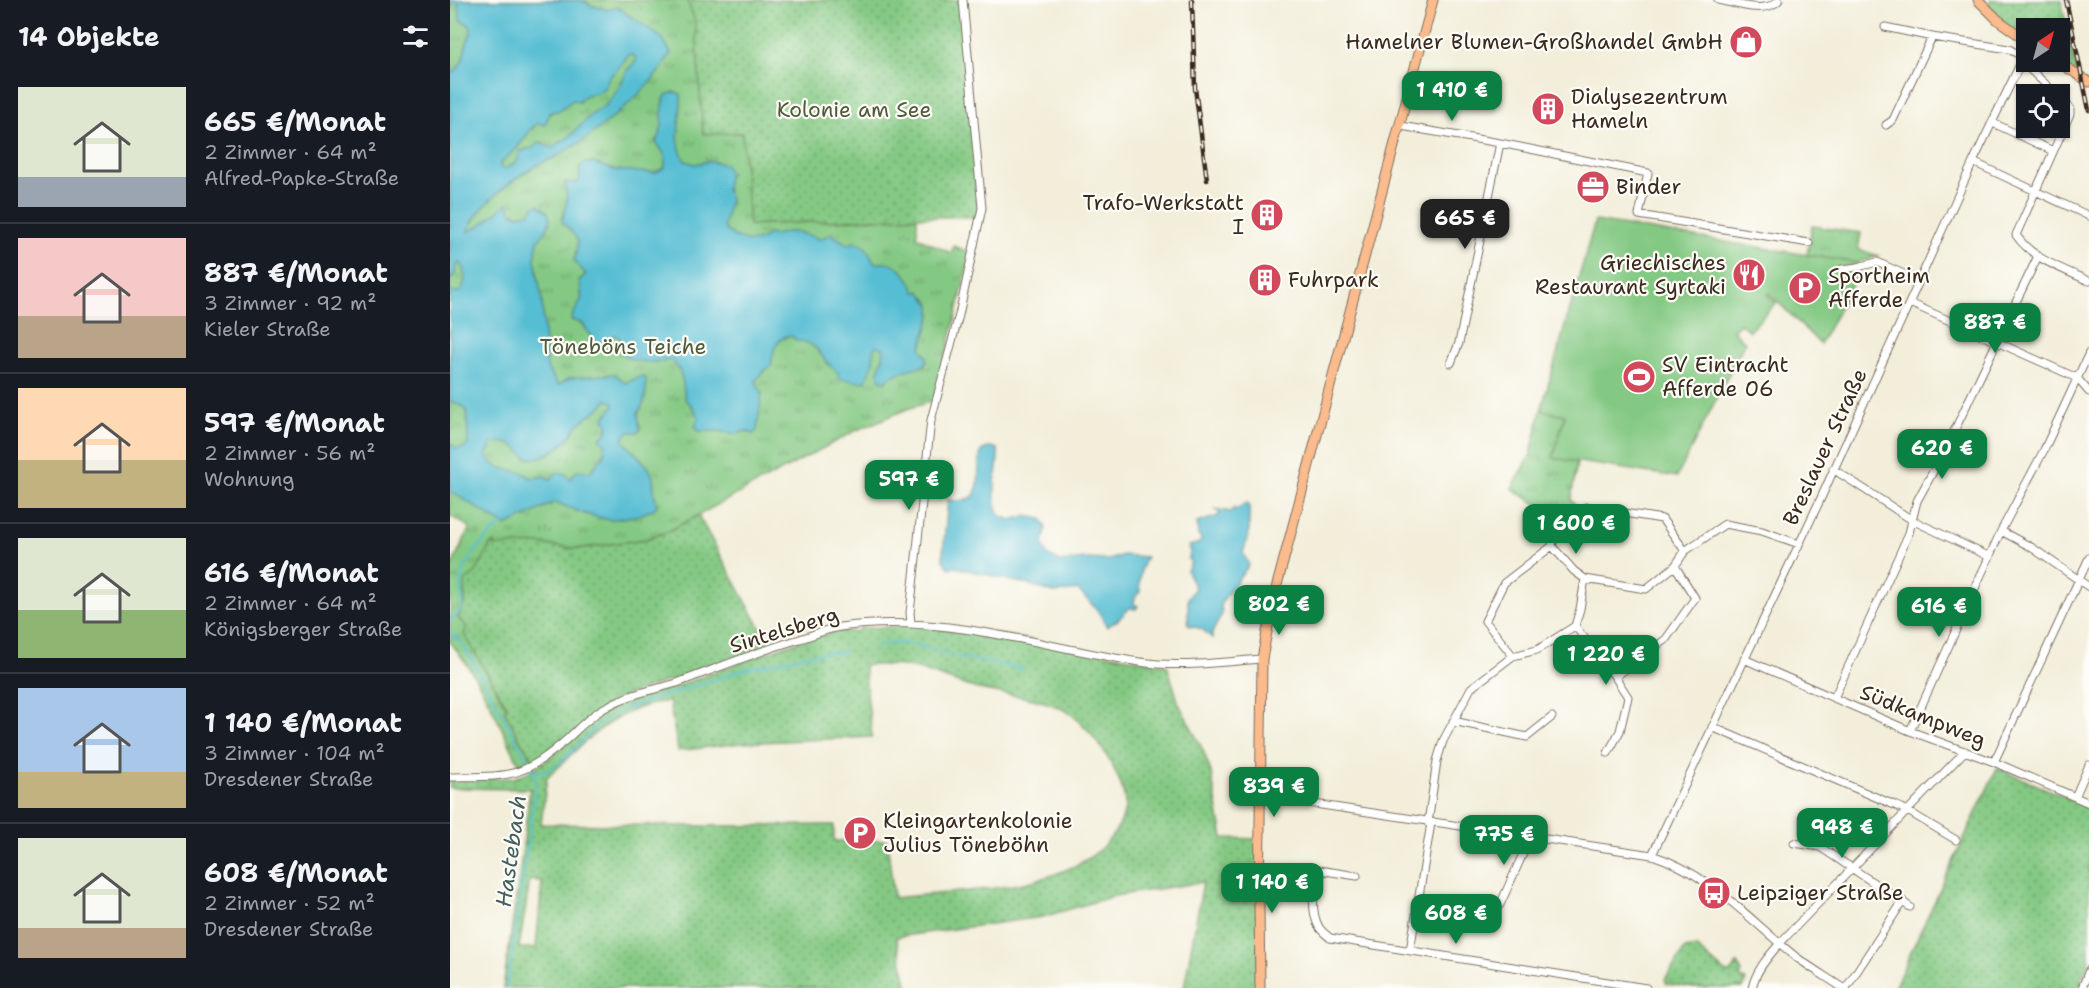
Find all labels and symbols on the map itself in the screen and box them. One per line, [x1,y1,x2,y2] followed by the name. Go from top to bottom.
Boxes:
[2016,18,2070,72] north arrow
[1728,24,1764,60] shop icon: Hamelner Blumen-Großhandel GmbH
[1345,28,1723,56] place label: Hamelner Blumen-Großhandel GmbH
[1397,71,1507,122] pin: 1 410 €
[1571,83,1728,135] place label: Dialysezentrum Hameln
[1530,91,1566,127] building icon: Dialysezentrum Hameln
[777,96,931,124] park label: Kolonie am See
[1575,169,1611,205] office icon: Binder
[1616,173,1682,201] place label: Binder
[1083,189,1244,241] place label: Trafo-Werkstatt I
[1249,197,1285,233] building icon: Trafo-Werkstatt I
[1423,199,1507,250] pin: 665 €
[1535,249,1726,301] place label: Griechisches Restaurant Syrtaki
[1731,257,1767,293] restaurant icon: Griechisches Restaurant Syrtaki
[1247,262,1283,298] building icon: Fuhrpark
[1828,262,1930,314] place label: Sportheim Afferde
[1288,266,1379,294] place label: Fuhrpark
[1787,270,1823,306] parking icon: Sportheim Afferde
[1953,303,2037,354] pin: 887 €
[540,333,706,361] park label: Töneböns Teiche
[1662,351,1789,403] place label: SV Eintracht Afferde 06
[1621,359,1657,395] sports icon: SV Eintracht Afferde 06
[1776,364,1874,530] street label: Breslauer Straße
[1900,429,1984,480] pin: 620 €
[867,460,951,511] pin: 597 €
[1521,504,1631,555] pin: 1 600 €
[1237,585,1321,636] pin: 802 €
[1897,587,1981,638] pin: 616 €
[726,600,842,660] street label: Sintelsberg
[1551,635,1661,686] pin: 1 220 €
[1856,678,1990,754] street label: Südkampweg
[1232,767,1316,818] pin: 839 €
[489,793,533,909] water label: Hastebach
[883,807,1073,859] place label: Kleingartenkolonie Julius Töneböhn
[1800,808,1884,859] pin: 948 €
[842,815,878,851] parking icon: Kleingartenkolonie Julius Töneböhn
[1462,815,1546,866] pin: 775 €
[1217,863,1327,914] pin: 1 140 €
[1696,875,1732,911] bus stop icon: Leipziger Straße
[1737,879,1904,907] place label: Leipziger Straße
[1414,894,1498,945] pin: 608 €

